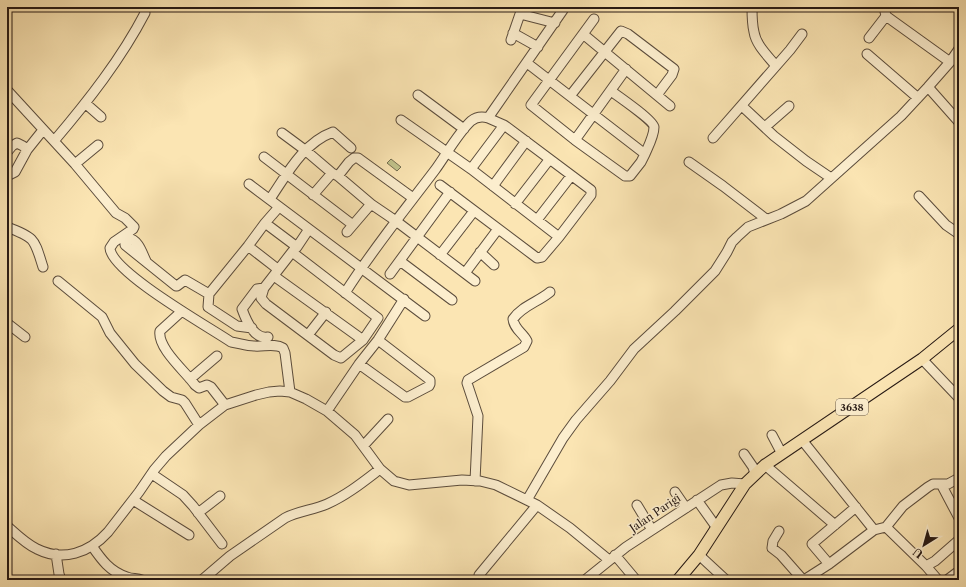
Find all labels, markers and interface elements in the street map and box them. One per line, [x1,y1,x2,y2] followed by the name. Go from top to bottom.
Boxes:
[836,399,868,415] road number: 3638
[625,490,684,536] street label: Jalan Parigi
[904,525,944,565] north arrow
[910,545,926,561] text: U

